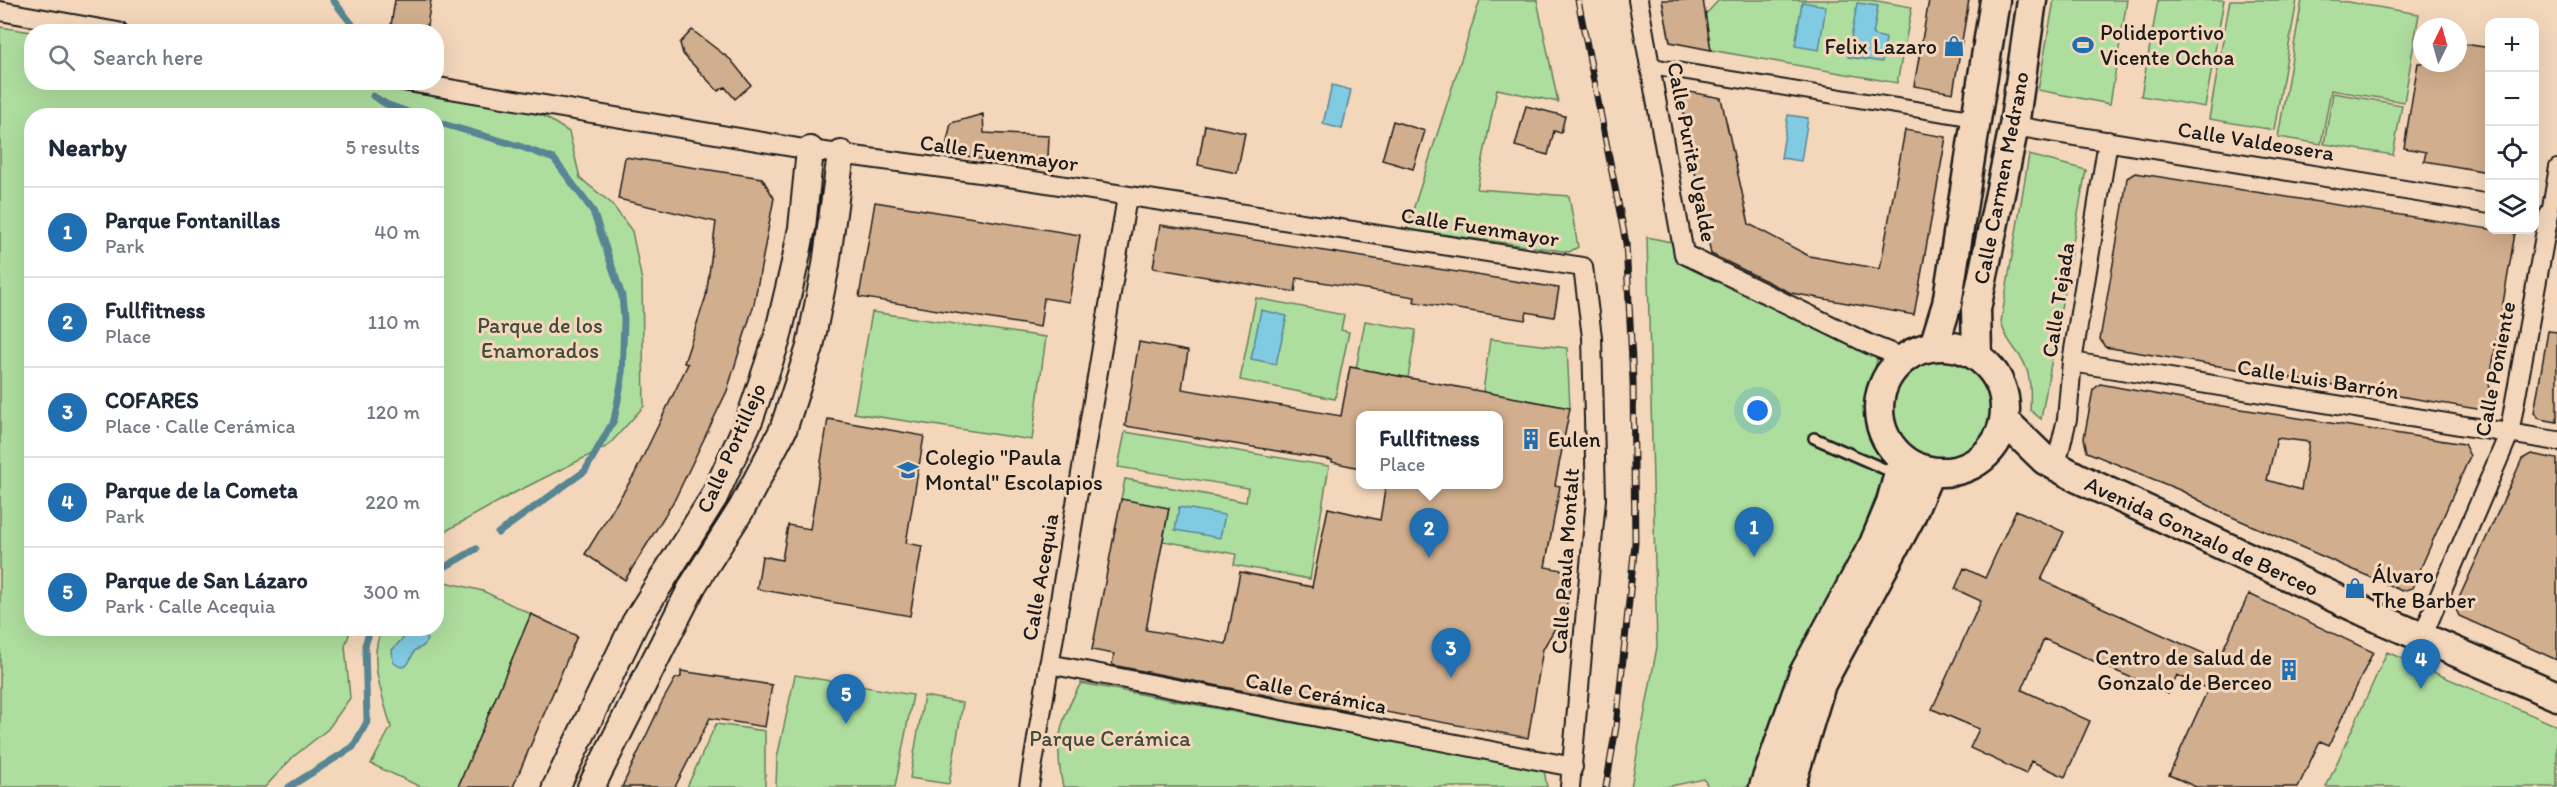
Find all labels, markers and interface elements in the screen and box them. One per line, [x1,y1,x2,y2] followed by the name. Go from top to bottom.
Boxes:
[2413,18,2467,72] north arrow
[2485,18,2539,234] map controls
[2485,18,2539,72] button: +
[2100,19,2235,71] place label: Polideportivo Vicente Ochoa
[24,24,444,90] search box
[1825,33,1937,60] place label: Felix Lazaro
[2071,33,2095,57] sports icon: Polideportivo Vicente Ochoa
[1942,34,1966,58] shop icon: Felix Lazaro
[45,41,78,74] icon: search
[93,44,203,71] text: Search here
[1661,60,1723,244] street label: Calle Purita Ugalde
[1967,69,2035,287] street label: Calle Carmen Medrano
[2485,72,2539,126] button: −
[2176,115,2337,167] street label: Calle Valdeosera
[2485,126,2539,180] button: locate
[918,129,1080,178] street label: Calle Fuenmayor
[48,131,127,163] text: Nearby
[346,135,420,159] text: 5 results
[2485,180,2539,234] button: layers
[1399,201,1561,253] street label: Calle Fuenmayor
[105,207,280,234] text: Parque Fontanillas
[63,220,72,244] text: 1
[374,220,420,244] text: 40 m
[105,234,144,258] text: Park
[2036,240,2080,360] street label: Calle Tejada
[105,297,206,324] text: Fullfitness
[2469,299,2521,439] street label: Calle Poniente
[62,310,73,334] text: 2
[368,310,420,334] text: 110 m
[477,312,603,364] park label: Parque de los Enamorados
[105,324,151,348] text: Place
[2235,353,2401,405] street label: Calle Luis Barrón
[690,379,772,517] street label: Calle Portillejo
[105,387,199,414] text: COFARES
[1743,396,1772,425] your location
[62,400,73,424] text: 3
[367,400,420,424] text: 120 m
[1356,411,1503,489] popup
[105,414,295,438] text: Place · Calle Cerámica
[1379,425,1480,452] text: Fullfitness
[1548,426,1601,453] place label: Eulen
[1519,427,1543,451] building icon: Eulen
[925,444,1103,496] place label: Colegio "Paula Montal" Escolapios
[1379,452,1425,476] text: Place
[896,458,920,482] school or university icon: Colegio "Paula Montal" Escolapios
[1545,467,1585,655] street label: Calle Paula Montalt
[2081,470,2323,602] street label: Avenida Gonzalo de Berceo
[105,477,298,504] text: Parque de la Cometa
[61,490,74,514] text: 4
[365,490,420,514] text: 220 m
[105,504,144,528] text: Park
[1410,508,1448,558] pin: 2
[1734,508,1774,557] pin: 1
[1016,511,1065,643] street label: Calle Acequia
[2372,562,2476,614] place label: Álvaro The Barber
[105,567,308,594] text: Parque de San Lázaro
[2343,576,2367,600] shop icon: Álvaro The Barber
[62,580,73,604] text: 5
[363,580,420,604] text: 300 m
[105,594,275,618] text: Park · Calle Acequia
[1432,628,1470,678] pin: 3
[2402,640,2440,689] pin: 4
[2095,644,2272,696] place label: Centro de salud de Gonzalo de Berceo
[2277,658,2301,682] building icon: Centro de salud de Gonzalo de Berceo
[1243,666,1389,720] street label: Calle Cerámica
[826,674,866,724] pin: 5
[1029,725,1191,752] park label: Parque Cerámica

